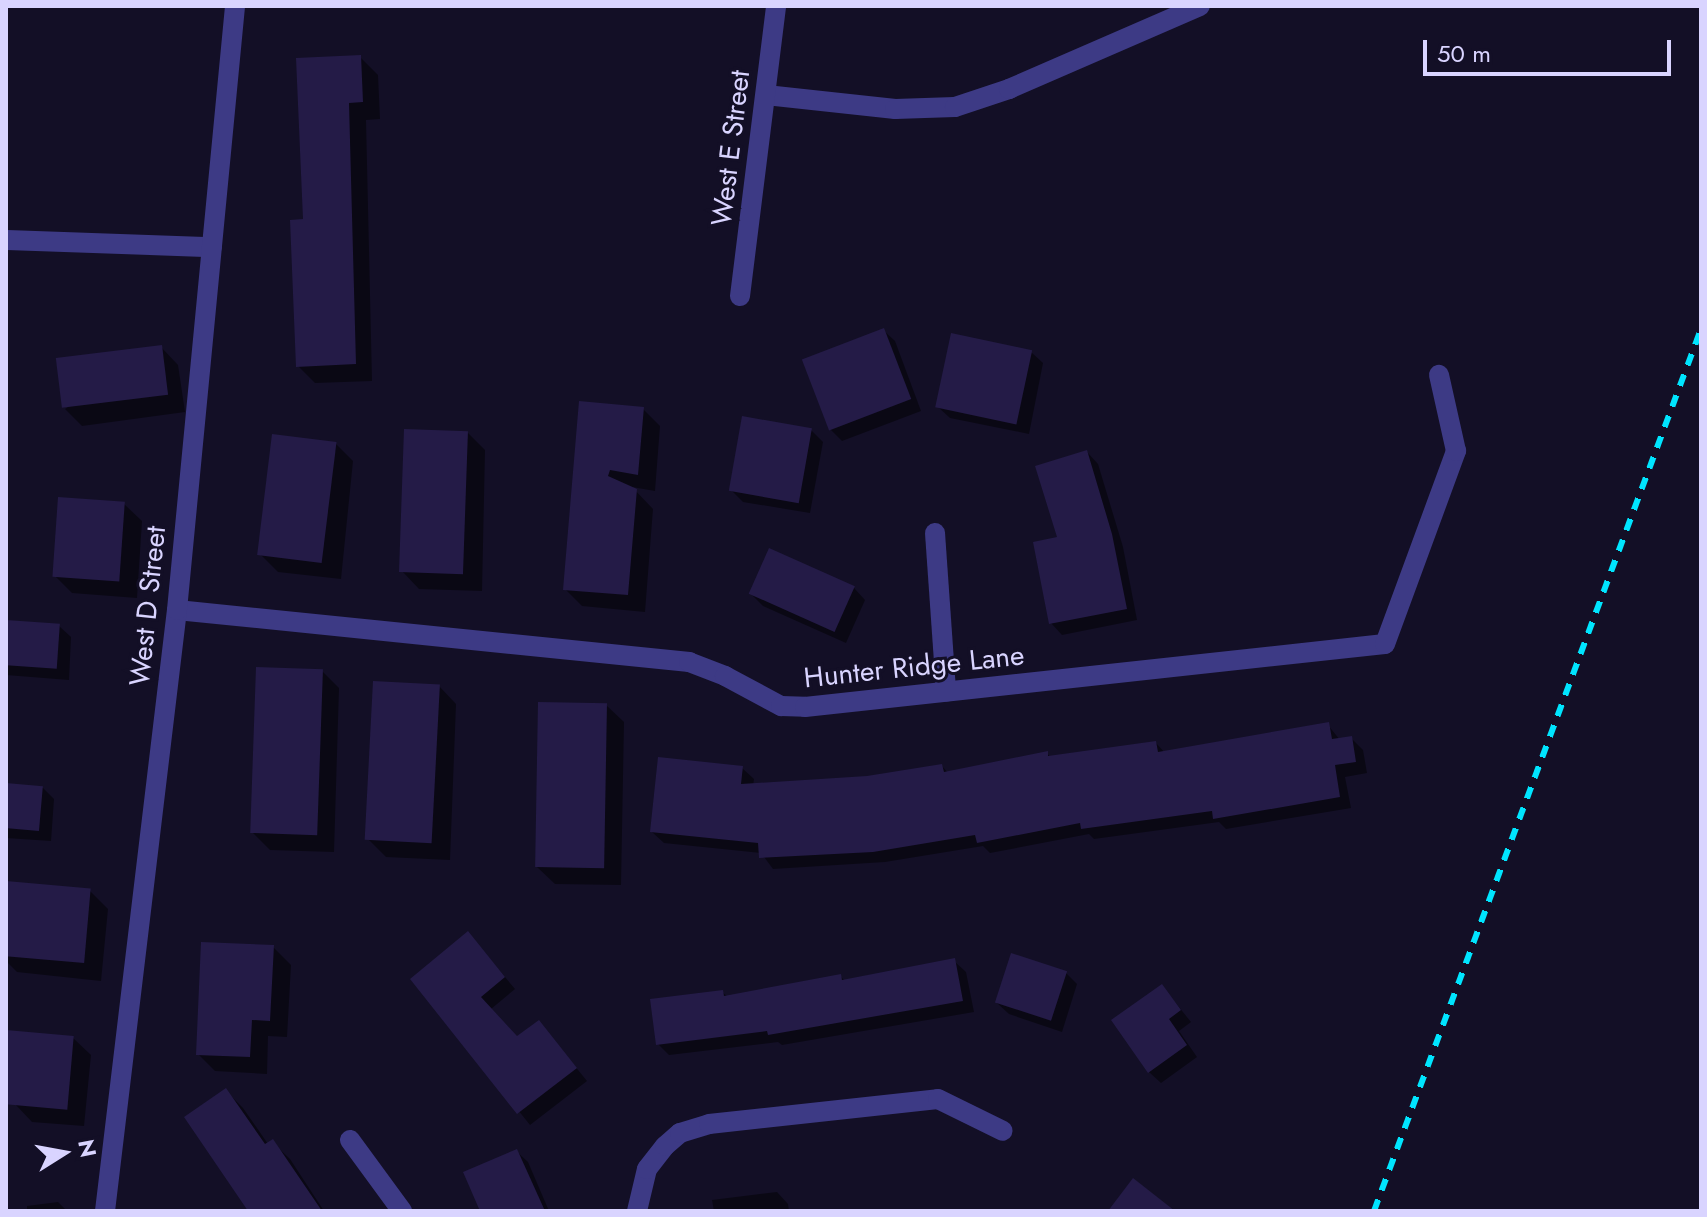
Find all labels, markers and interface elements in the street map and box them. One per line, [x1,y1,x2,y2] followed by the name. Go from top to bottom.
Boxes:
[1427,24,1675,74] scale bar
[1437,36,1491,71] text: 50 m
[705,68,757,228] street label: West E Street
[123,524,173,688] street label: West D Street
[802,639,1026,695] street label: Hunter Ridge Lane
[24,1113,104,1193] north arrow
[70,1137,105,1160] text: N

